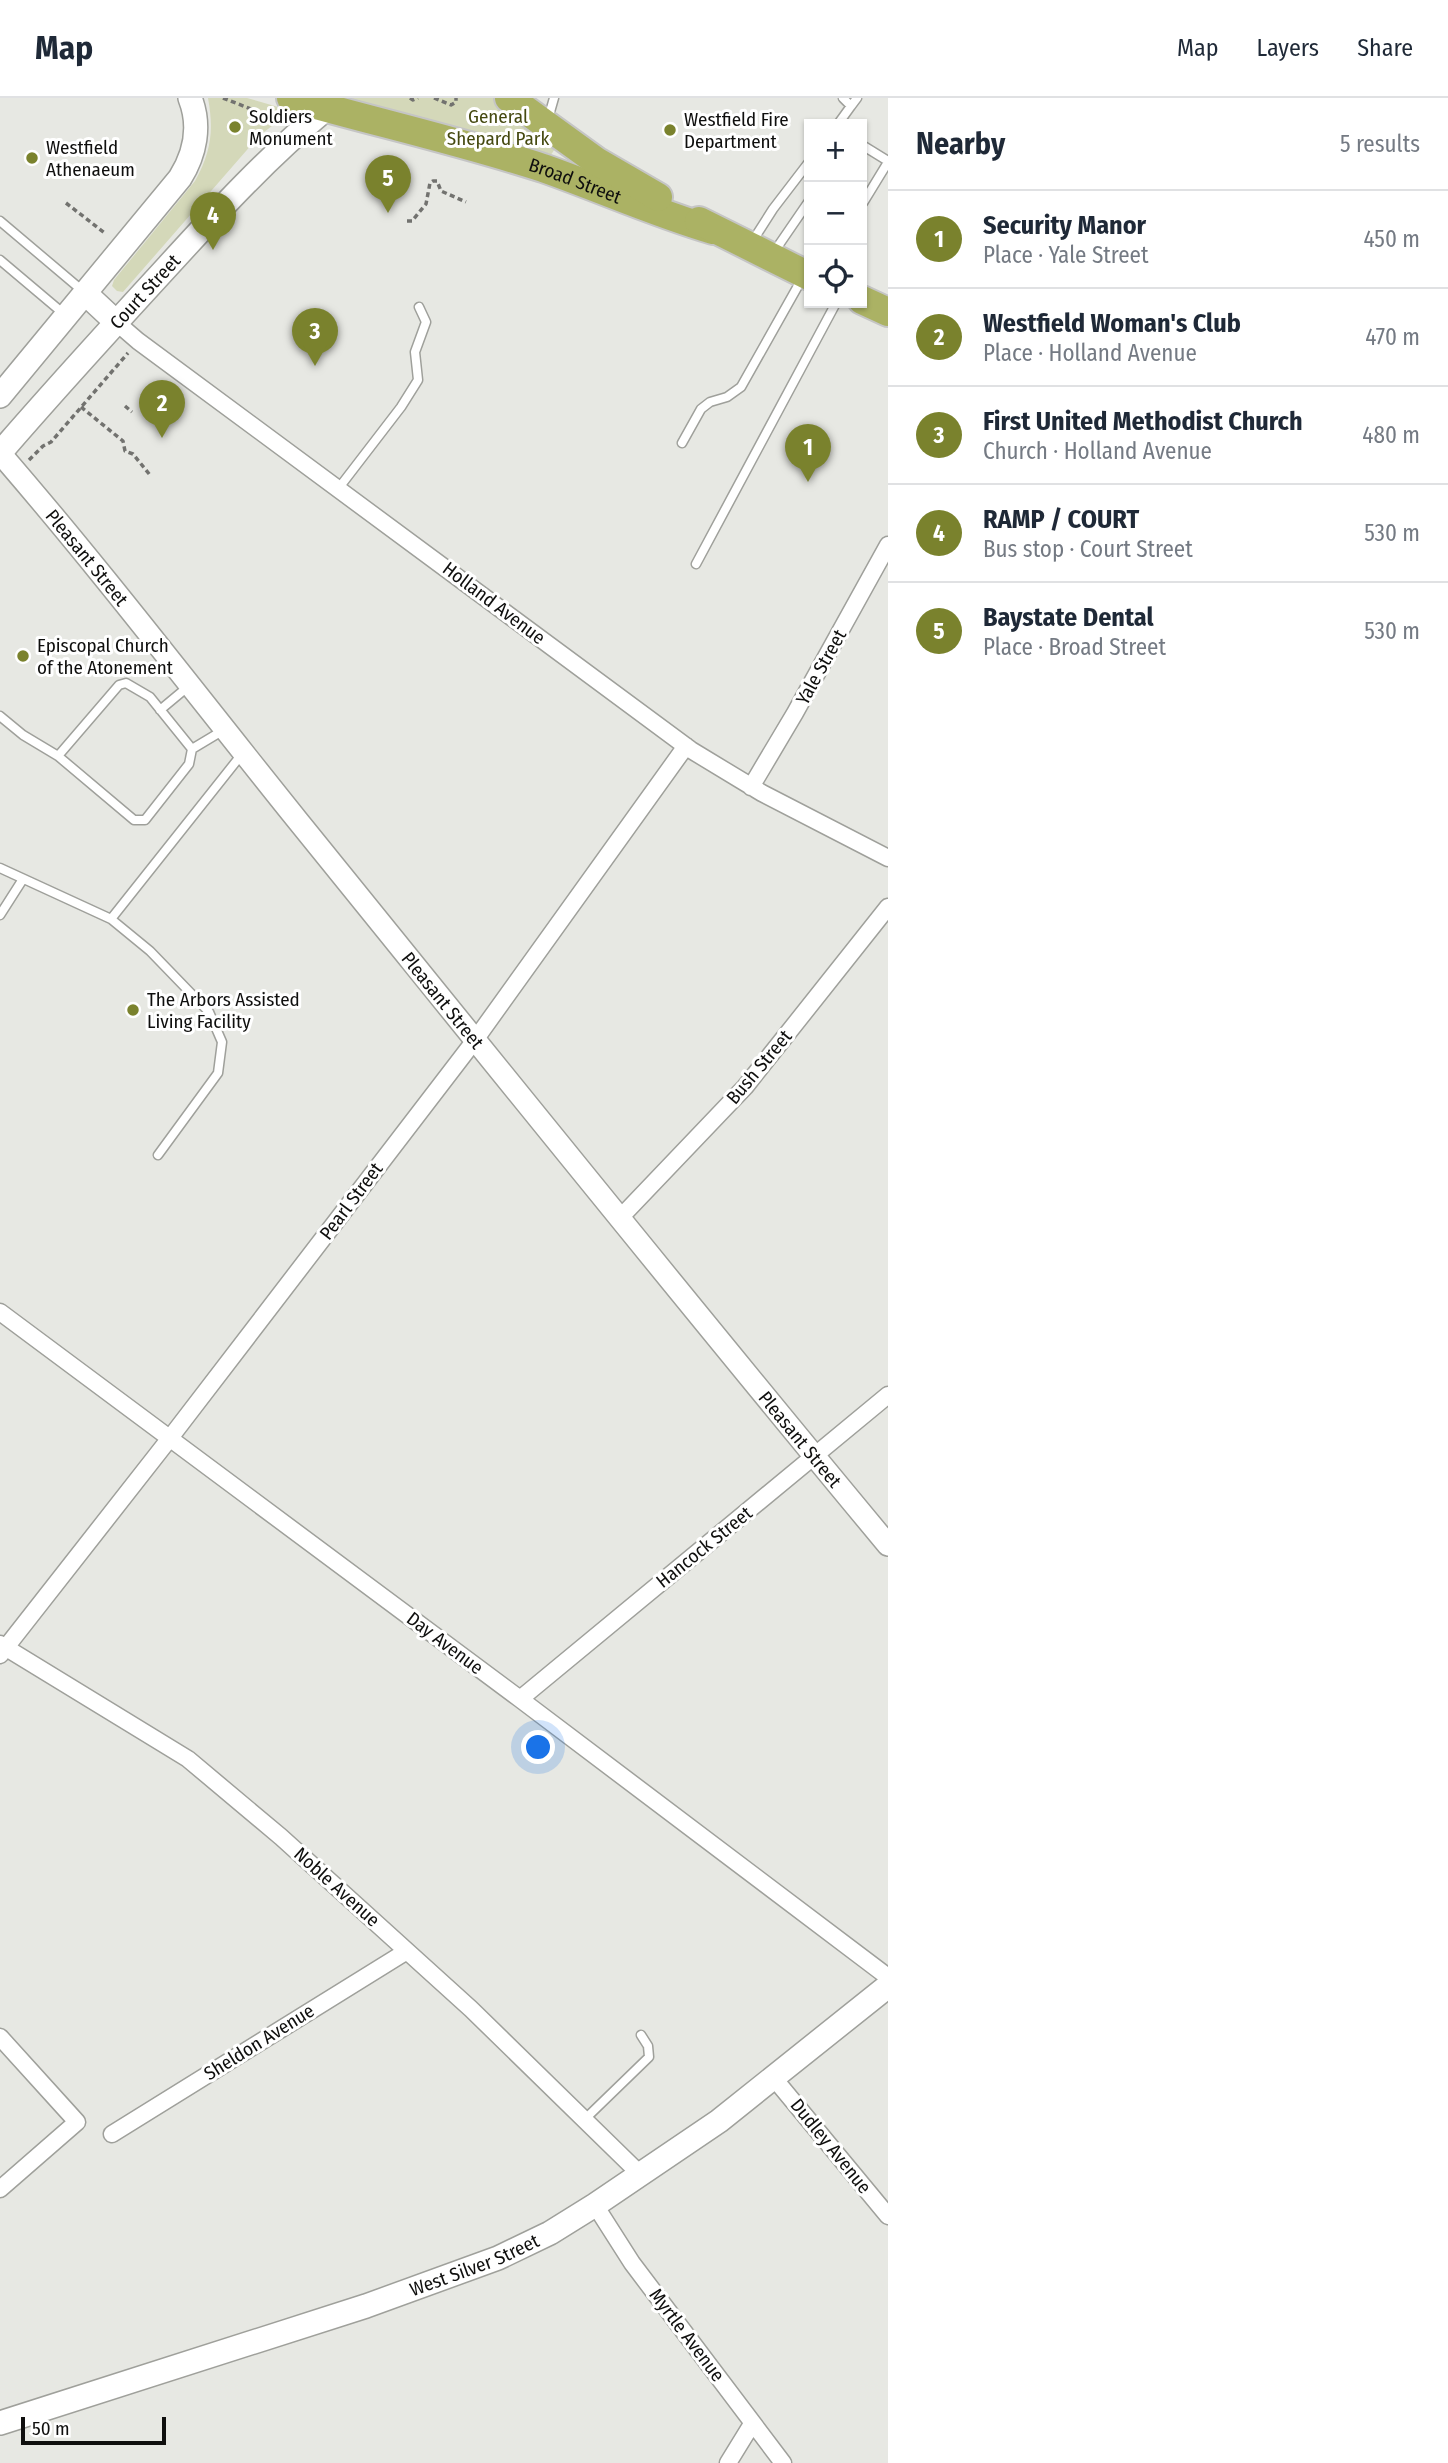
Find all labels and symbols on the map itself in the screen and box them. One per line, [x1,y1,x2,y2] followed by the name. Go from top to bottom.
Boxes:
[249,105,333,150] place label: Soldiers Monument
[447,105,549,150] park label: General Shepard Park
[684,108,789,153] place label: Westfield Fire Department
[227,119,243,135] marker: Soldiers Monument
[662,122,678,138] marker: Westfield Fire Department
[46,136,135,181] place label: Westfield Athenaeum
[24,150,40,166] marker: Westfield Athenaeum
[526,153,625,208] street label: Broad Street
[365,155,411,213] pin: 5
[190,192,236,250] pin: 4
[105,249,185,334] street label: Court Street
[292,308,338,366] pin: 3
[139,380,185,438] pin: 2
[785,424,831,482] pin: 1
[41,504,134,611] street label: Pleasant Street
[438,557,550,649] street label: Holland Avenue
[791,625,851,709] street label: Yale Street
[37,634,174,679] place label: Episcopal Church of the Atonement
[15,648,31,664] marker: Episcopal Church of the Atonement
[397,947,489,1054] street label: Pleasant Street
[147,988,300,1033] place label: The Arbors Assisted Living Facility
[125,1002,141,1018] marker: The Arbors Assisted Living Facility
[721,1025,797,1109] street label: Bush Street
[315,1157,388,1244] street label: Pearl Street
[754,1386,847,1492] street label: Pleasant Street
[651,1501,757,1593] street label: Hancock Street
[402,1607,488,1679] street label: Day Avenue
[521,1730,555,1764] your location
[289,1842,385,1932] street label: Noble Avenue
[200,1999,318,2085] street label: Sheldon Avenue
[786,2094,876,2198] street label: Dudley Avenue
[406,2228,543,2301] street label: West Silver Street
[645,2284,729,2386] street label: Myrtle Avenue
[21,2414,166,2446] scale bar

